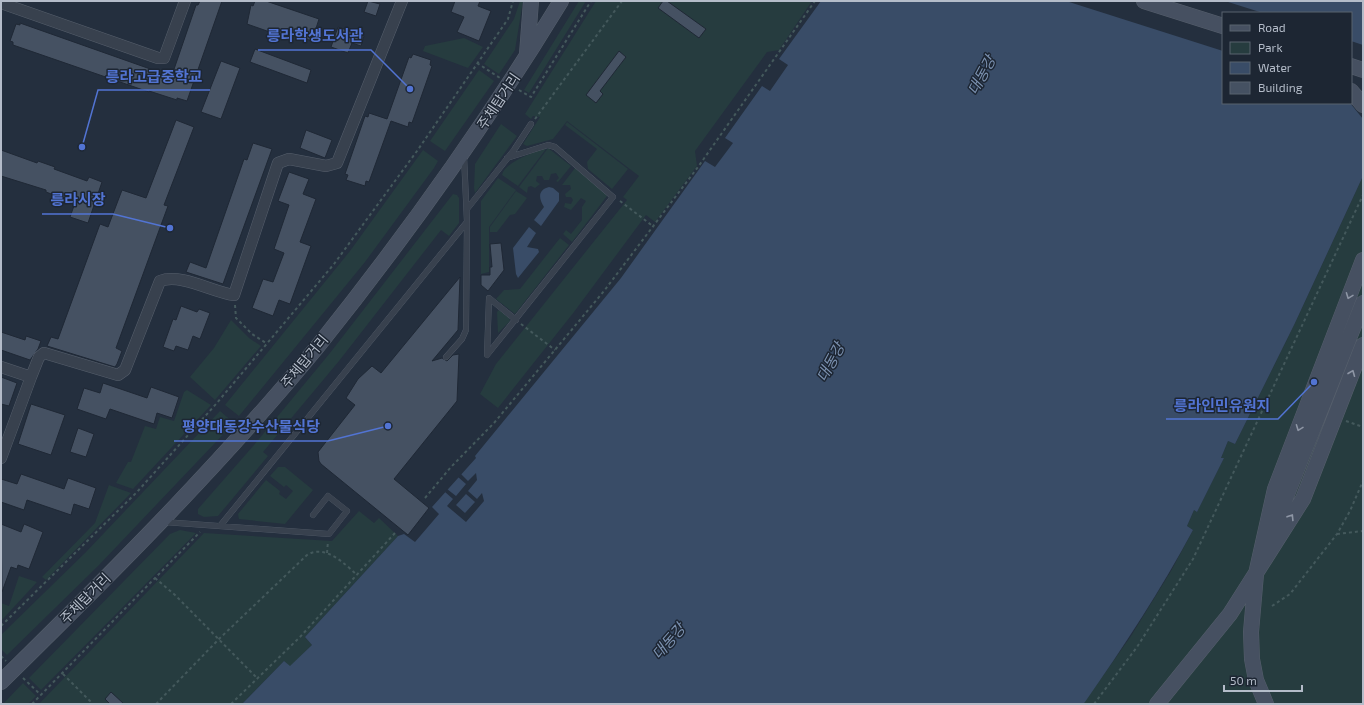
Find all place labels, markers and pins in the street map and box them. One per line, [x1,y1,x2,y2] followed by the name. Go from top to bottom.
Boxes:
[258,23,371,50] callout: 릉라학생도서관
[98,63,210,90] callout: 릉라고급중학교
[42,187,113,214] callout: 릉라시장
[1166,392,1278,419] callout: 릉라인민유원지
[174,414,328,441] callout: 평양대동강수산물식당

